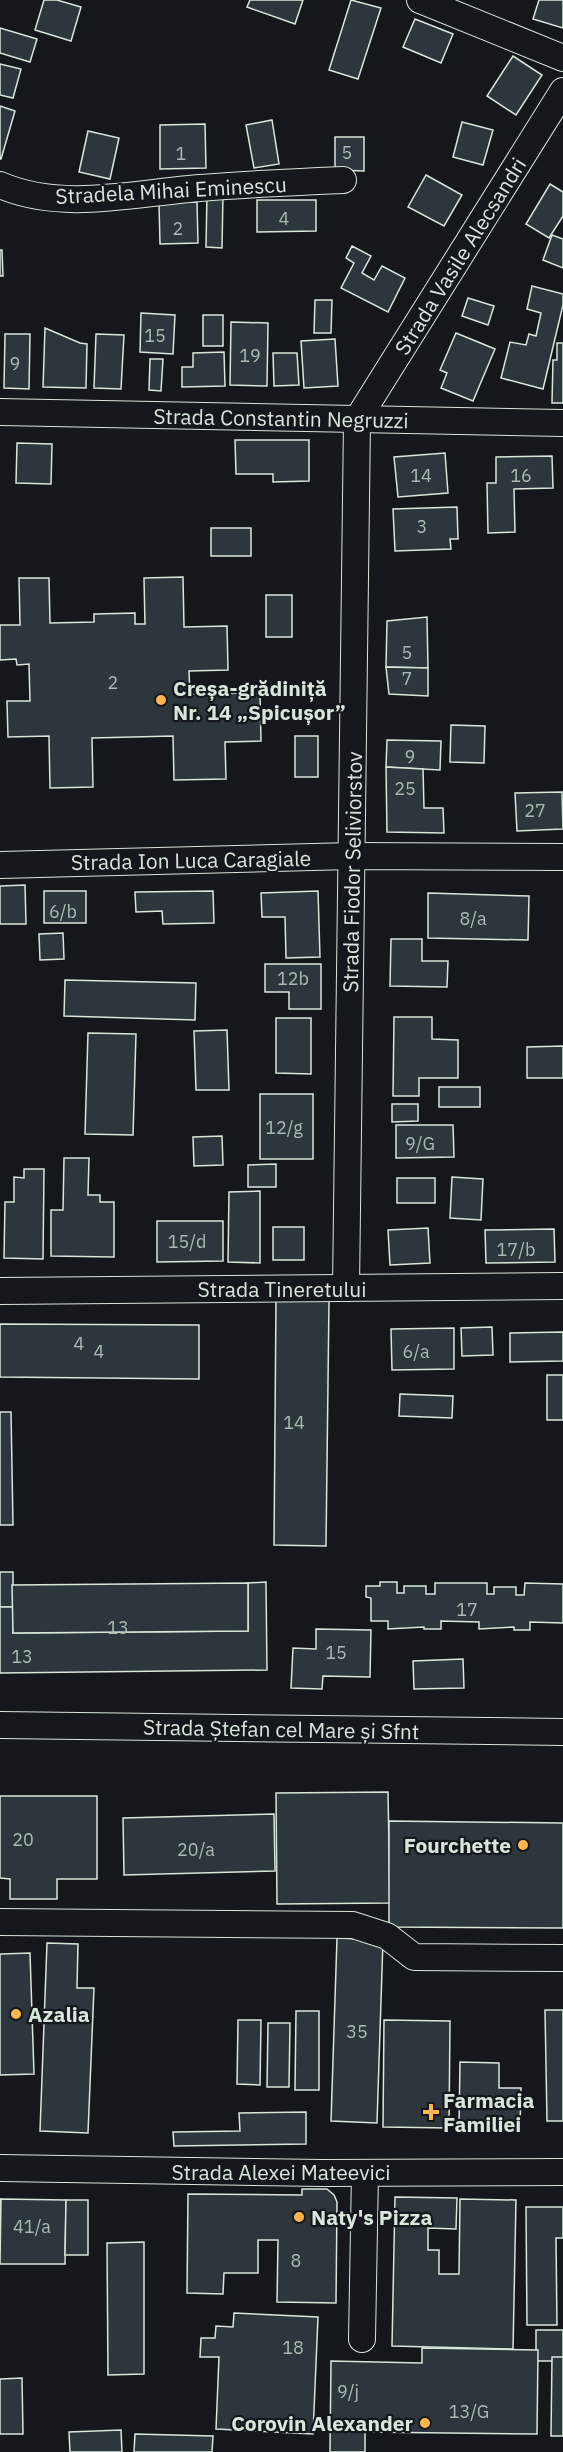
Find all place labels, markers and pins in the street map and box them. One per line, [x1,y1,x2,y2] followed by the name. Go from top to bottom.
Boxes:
[173,674,346,726] place label: Creșa-grădiniță Nr. 14 „Spicușor”
[154,693,168,707] marker: Creșa-grădiniță Nr. 14 „Spicușor”
[404,1831,511,1859] place label: Fourchette
[516,1838,530,1852] marker: Fourchette
[28,2000,90,2028] place label: Azalia
[9,2007,23,2021] marker: Azalia
[443,2086,534,2138] place label: Farmacia Familiei
[424,2105,438,2119] marker: Farmacia Familiei
[311,2203,432,2231] place label: Naty's Pizza
[292,2210,306,2224] marker: Naty's Pizza
[231,2409,414,2437] place label: Corovin Alexander
[418,2416,432,2430] marker: Corovin Alexander

